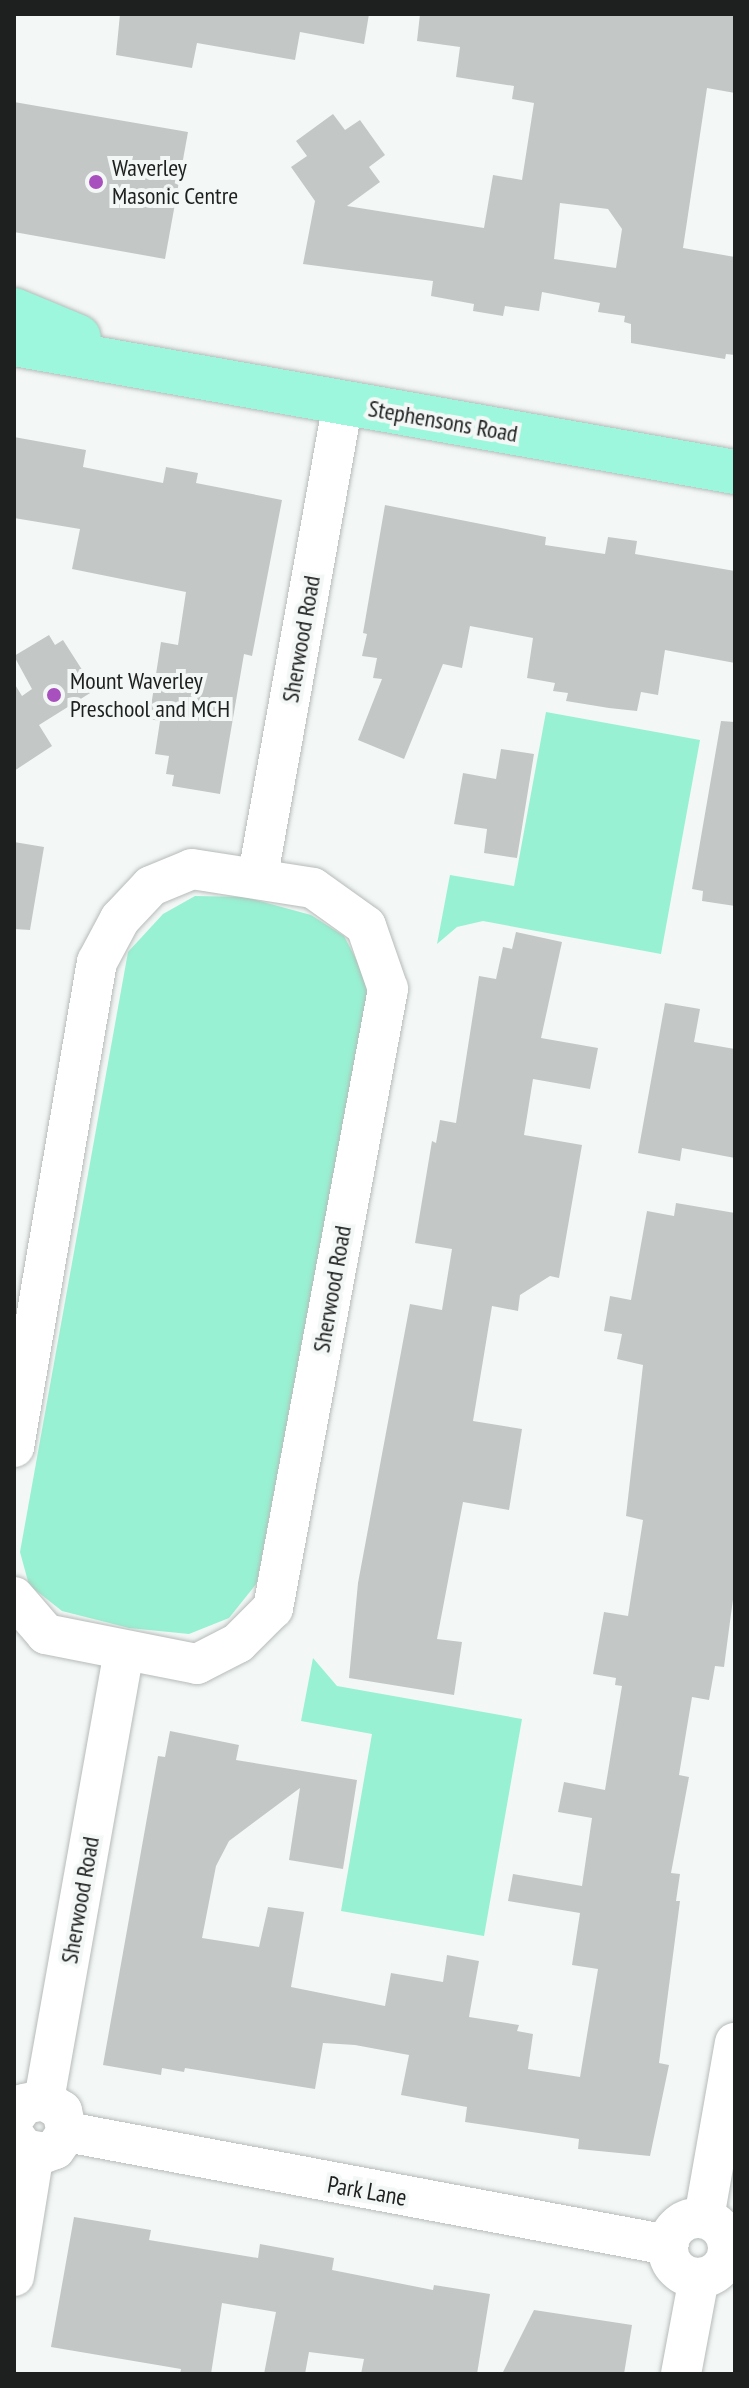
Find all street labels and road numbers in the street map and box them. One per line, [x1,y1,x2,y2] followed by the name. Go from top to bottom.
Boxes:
[366,394,520,448] street label: Stephensons Road
[276,573,326,705] street label: Sherwood Road
[307,1223,357,1355] street label: Sherwood Road
[55,1834,105,1966] street label: Sherwood Road
[325,2170,409,2212] street label: Park Lane

